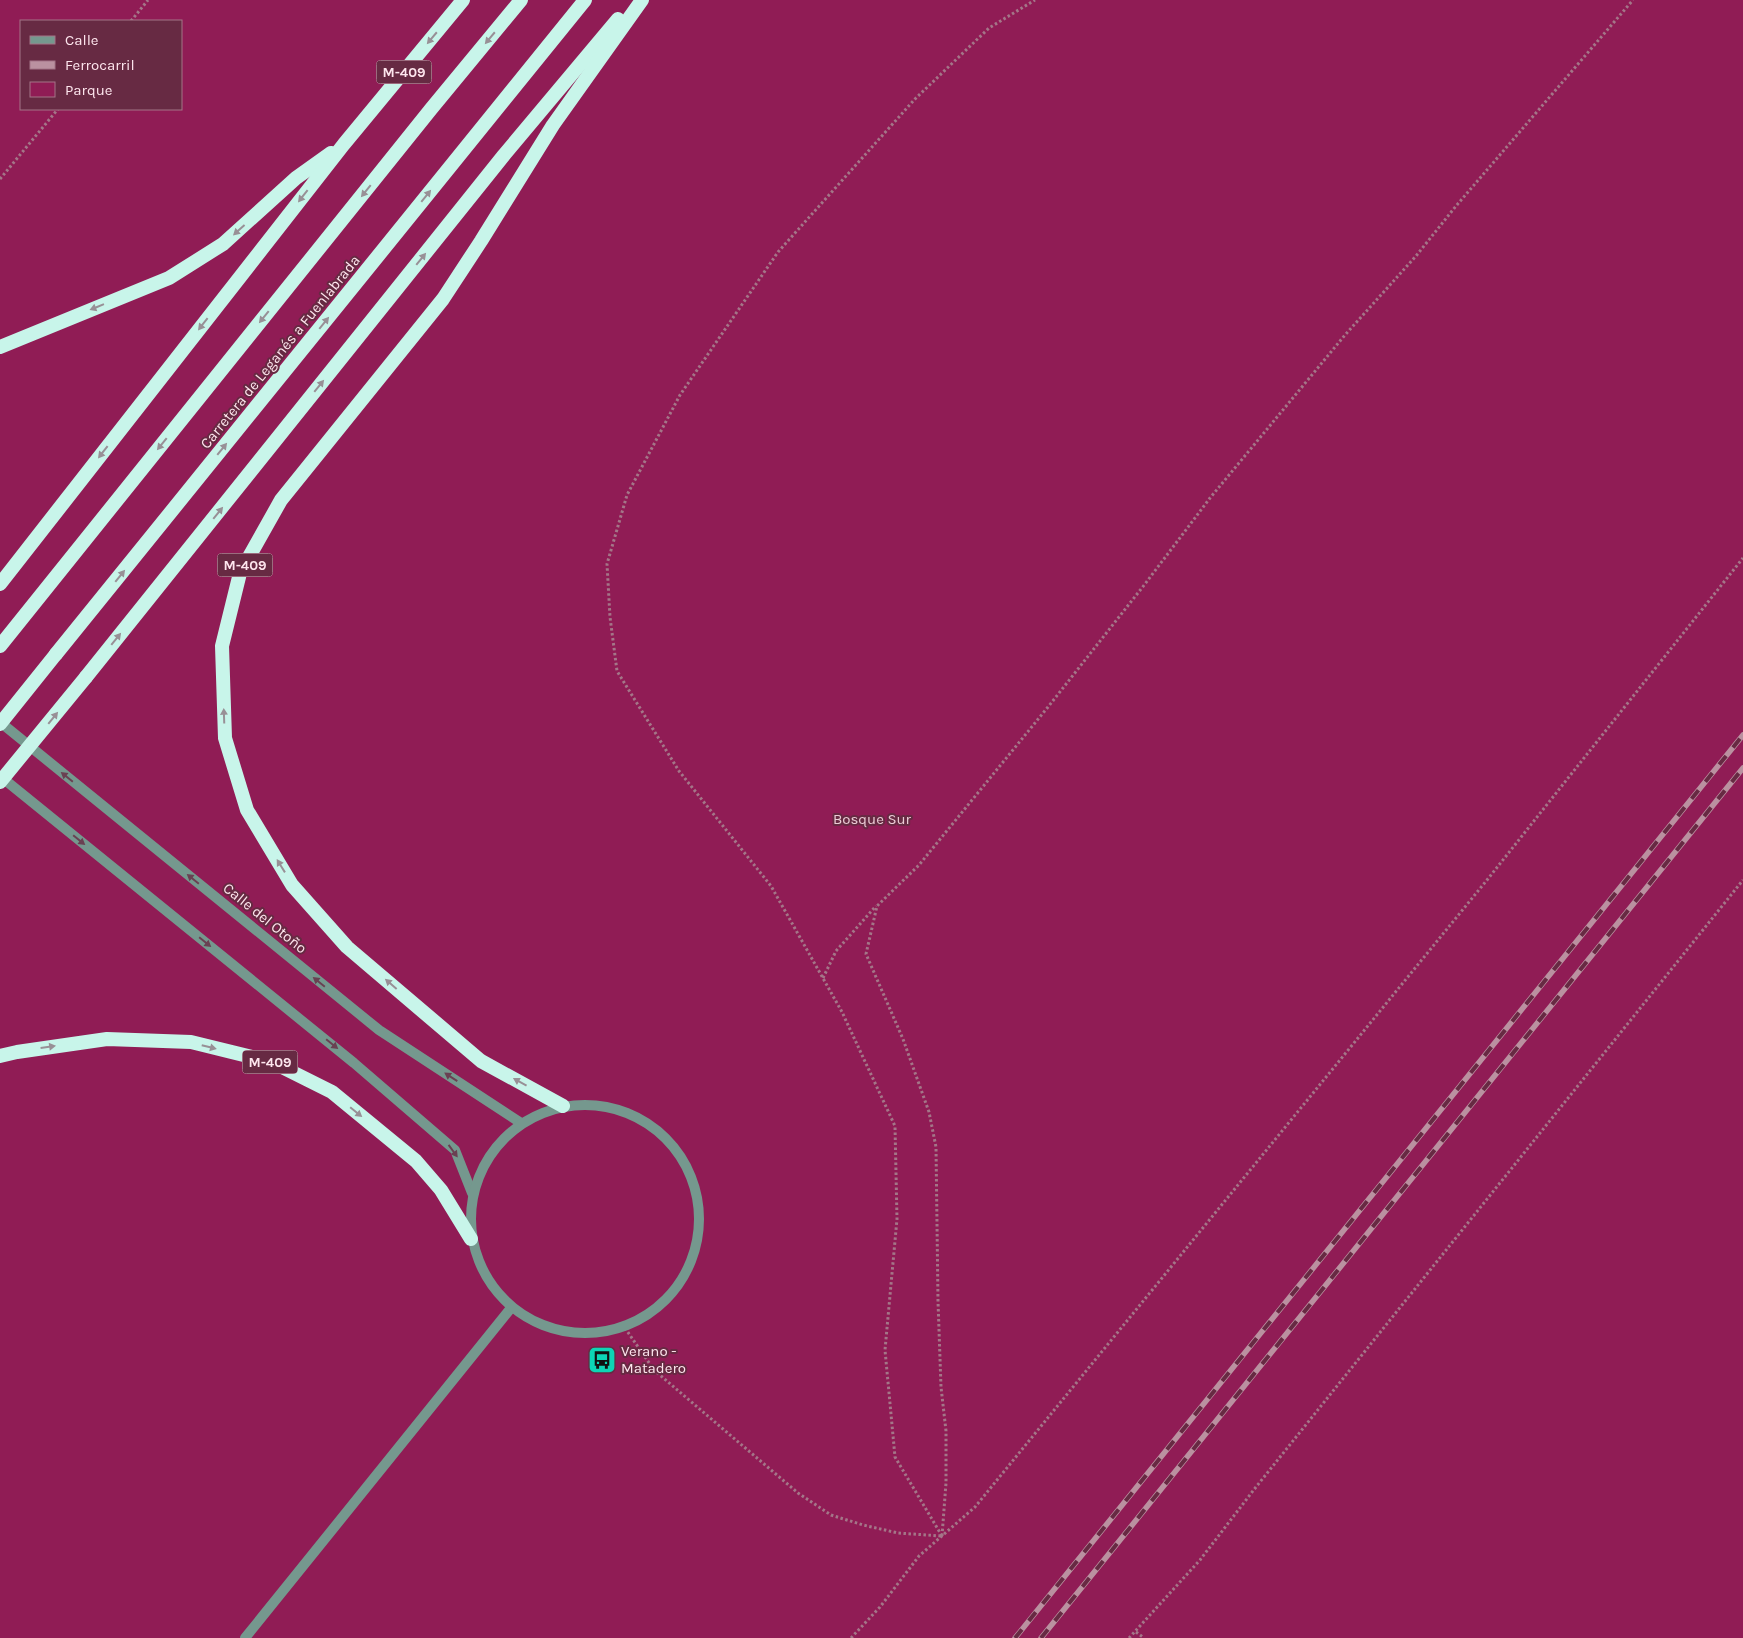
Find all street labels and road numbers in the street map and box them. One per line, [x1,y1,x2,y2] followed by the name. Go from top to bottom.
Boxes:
[376,61,432,84] road number: M-409
[196,252,364,452] street label: Carretera de Leganés a Fuenlabrada
[218,554,272,576] road number: M-409
[220,879,310,957] street label: Calle del Otoño
[242,1050,298,1074] road number: M-409

